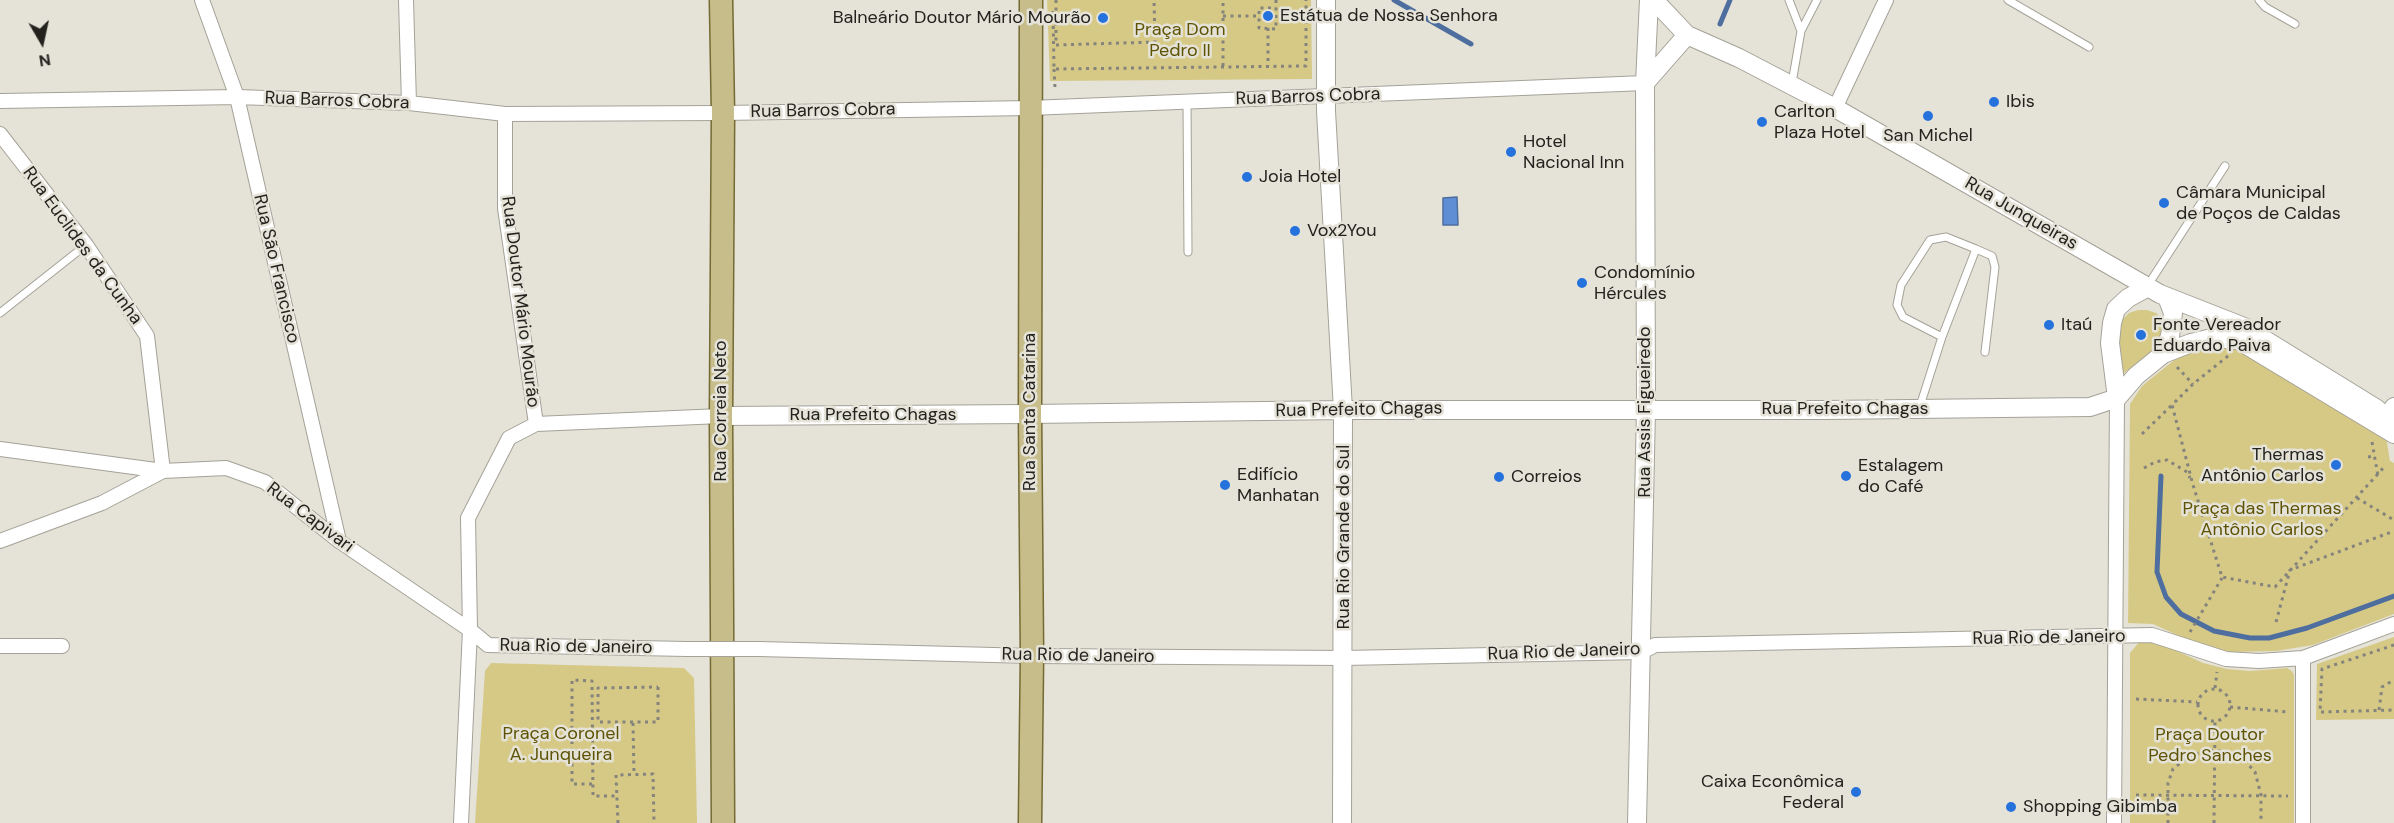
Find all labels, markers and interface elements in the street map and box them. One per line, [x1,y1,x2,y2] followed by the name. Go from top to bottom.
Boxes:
[1280,5,1498,27] place label: Estátua de Nossa Senhora
[833,7,1091,29] place label: Balneário Doutor Mário Mourão
[1261,9,1275,23] marker: Estátua de Nossa Senhora
[1096,11,1110,25] marker: Balneário Doutor Mário Mourão
[12,12,72,72] north arrow
[1135,19,1225,62] park label: Praça Dom Pedro II
[37,49,52,72] text: N
[1235,84,1381,110] street label: Rua Barros Cobra
[264,88,410,114] street label: Rua Barros Cobra
[2006,91,2035,113] place label: Ibis
[1987,95,2001,109] marker: Ibis
[750,99,896,123] street label: Rua Barros Cobra
[1774,101,1865,144] place label: Carlton Plaza Hotel
[1921,109,1935,123] marker: San Michel
[1755,115,1769,129] marker: Carlton Plaza Hotel
[1883,125,1973,147] place label: San Michel
[1523,131,1624,174] place label: Hotel Nacional Inn
[1504,145,1518,159] marker: Hotel Nacional Inn
[18,163,146,329] street label: Rua Euclides da Cunha
[1259,166,1341,188] place label: Joia Hotel
[1240,170,1254,184] marker: Joia Hotel
[1961,173,2081,255] street label: Rua Junqueiras
[2176,182,2341,224] place label: Câmara Municipal de Poços de Caldas
[248,192,304,346] street label: Rua São Francisco
[496,195,544,409] street label: Rua Doutor Mário Mourão
[2157,196,2171,210] marker: Câmara Municipal de Poços de Caldas
[1307,220,1377,242] place label: Vox2You
[1288,224,1302,238] marker: Vox2You
[1594,262,1695,304] place label: Condomínio Hércules
[1575,276,1589,290] marker: Condomínio Hércules
[2061,314,2092,336] place label: Itaú
[2153,314,2281,356] place label: Fonte Vereador Eduardo Paiva
[2042,318,2056,332] marker: Itaú
[1634,326,1656,498] street label: Rua Assis Figueiredo
[2134,328,2148,342] marker: Fonte Vereador Eduardo Paiva
[1019,333,1041,491] street label: Rua Santa Catarina
[710,340,732,482] street label: Rua Correia Neto
[1275,398,1443,422] street label: Rua Prefeito Chagas
[1761,398,1929,420] street label: Rua Prefeito Chagas
[789,404,957,426] street label: Rua Prefeito Chagas
[2201,444,2324,486] place label: Thermas Antônio Carlos
[1333,445,1355,629] street label: Rua Rio Grande do Sul
[1858,455,1943,498] place label: Estalagem do Café
[2329,458,2343,472] marker: Thermas Antônio Carlos
[1237,464,1319,506] place label: Edifício Manhatan
[1511,466,1582,488] place label: Correios
[1839,469,1853,483] marker: Estalagem do Café
[1492,470,1506,484] marker: Correios
[262,478,358,558] street label: Rua Capivari
[1218,478,1232,492] marker: Edifício Manhatan
[2183,498,2341,540] park label: Praça das Thermas Antônio Carlos
[1972,626,2126,650] street label: Rua Rio de Janeiro
[499,635,653,659] street label: Rua Rio de Janeiro
[1487,639,1641,665] street label: Rua Rio de Janeiro
[1001,644,1155,668] street label: Rua Rio de Janeiro
[503,723,619,766] park label: Praça Coronel A. Junqueira
[2148,724,2272,766] park label: Praça Doutor Pedro Sanches
[1701,771,1844,814] place label: Caixa Econômica Federal
[1849,785,1863,799] marker: Caixa Econômica Federal
[2023,796,2177,818] place label: Shopping Gibimba
[2004,800,2018,814] marker: Shopping Gibimba

